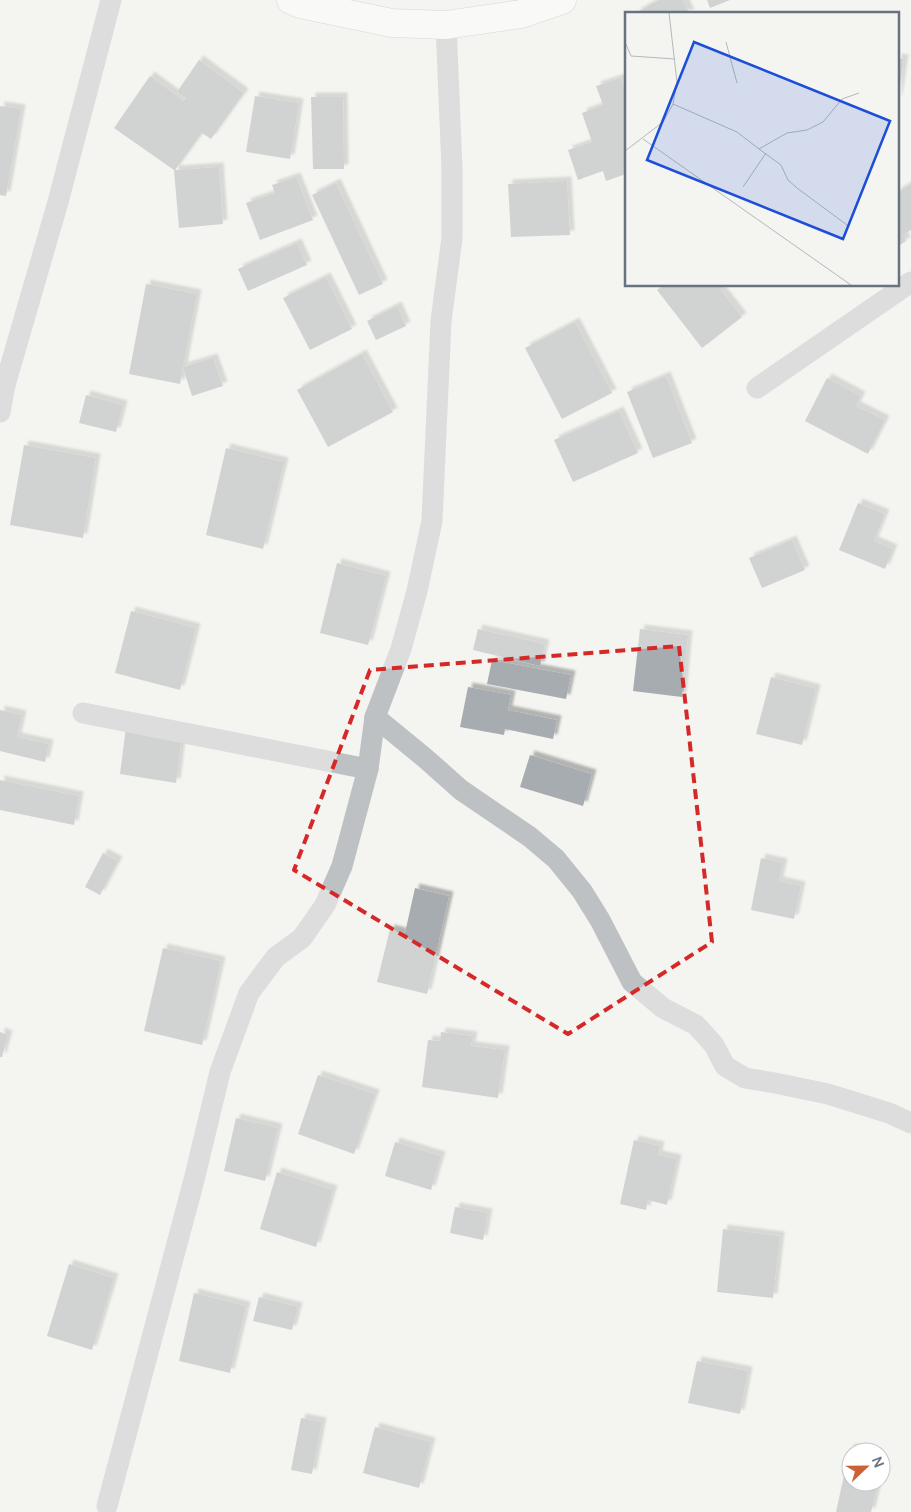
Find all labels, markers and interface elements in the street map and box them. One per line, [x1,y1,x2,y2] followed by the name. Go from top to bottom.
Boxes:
[625,12,898,286] inset map
[841,1442,891,1492] north arrow
[868,1454,889,1470] text: N

